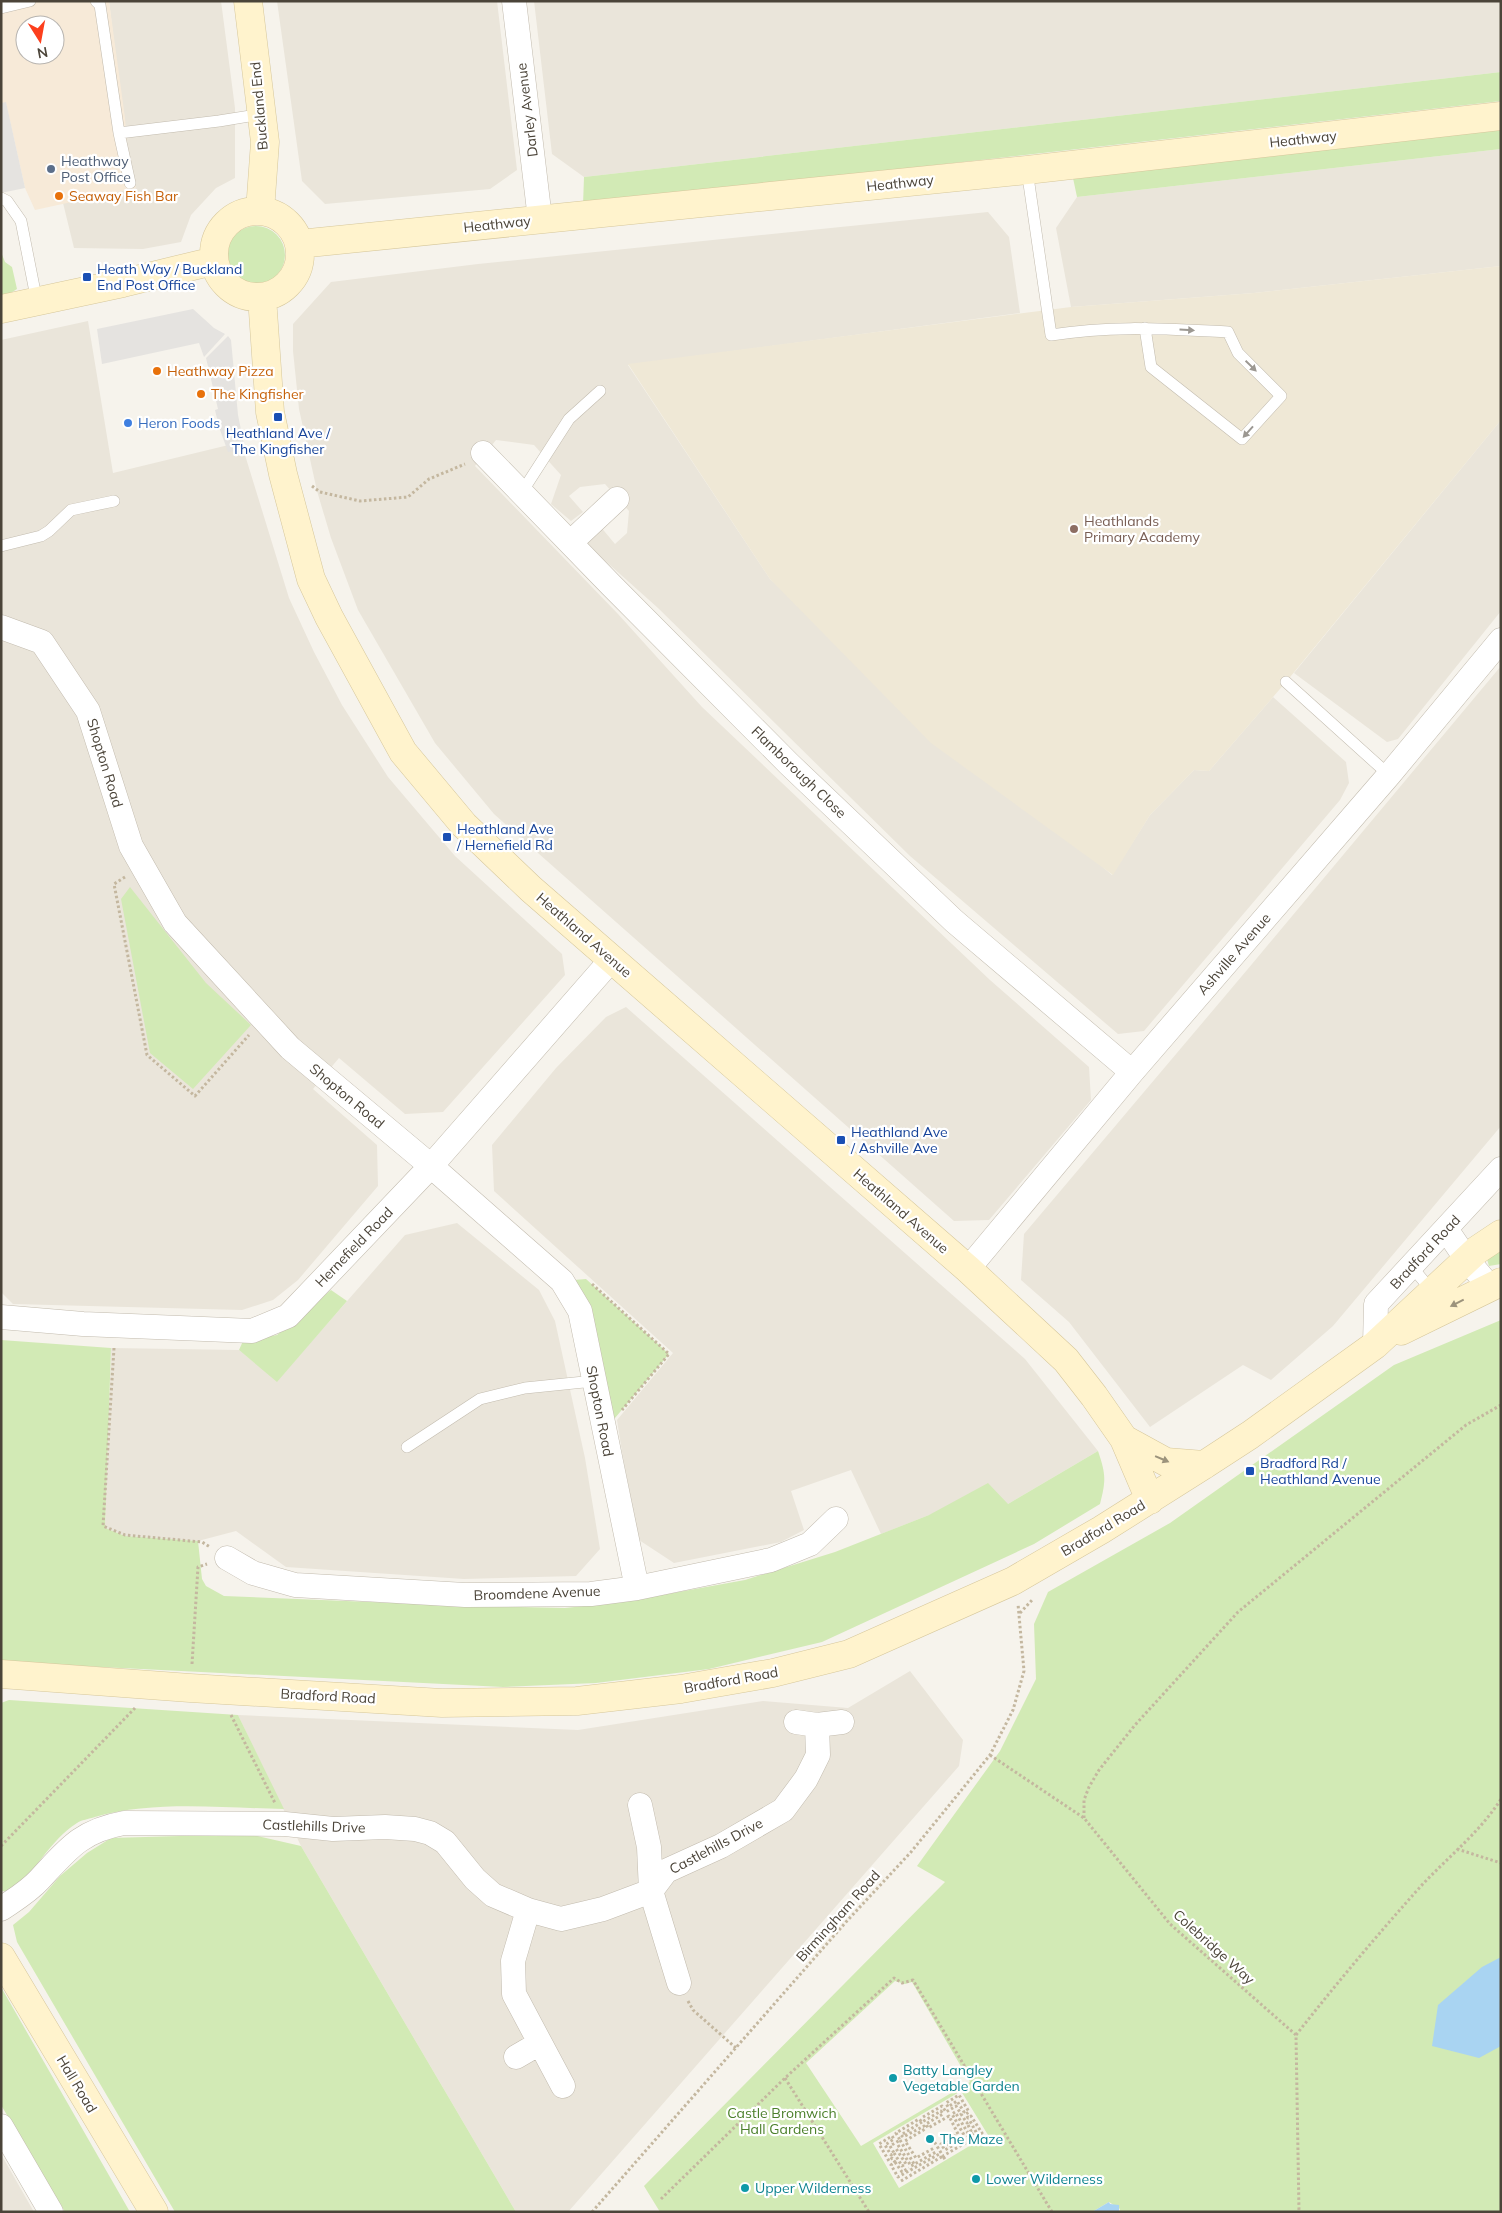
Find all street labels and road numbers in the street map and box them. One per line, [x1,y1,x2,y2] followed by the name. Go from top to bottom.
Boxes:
[246,61,272,151] street label: Buckland End
[512,62,542,158] street label: Darley Avenue
[1268,126,1338,151] street label: Heathway
[865,170,935,195] street label: Heathway
[462,211,532,236] street label: Heathway
[83,716,127,810] street label: Shopton Road
[748,722,850,822] street label: Flamborough Close
[533,889,635,981] street label: Heathland Avenue
[1194,909,1274,999] street label: Ashville Avenue
[306,1059,388,1133] street label: Shopton Road
[850,1165,952,1257] street label: Heathland Avenue
[311,1203,397,1291] street label: Hernefield Road
[1386,1211,1464,1293] street label: Bradford Road
[582,1364,618,1458] street label: Shopton Road
[1058,1496,1148,1560] street label: Bradford Road
[473,1582,601,1604] street label: Broomdene Avenue
[683,1663,779,1697] street label: Bradford Road
[280,1685,376,1707] street label: Bradford Road
[666,1814,766,1878] street label: Castlehills Drive
[262,1815,366,1837] street label: Castlehills Drive
[792,1866,884,1966] street label: Birmingham Road
[1170,1906,1259,1989] street label: Colebridge Way
[53,2052,101,2116] street label: Hall Road

